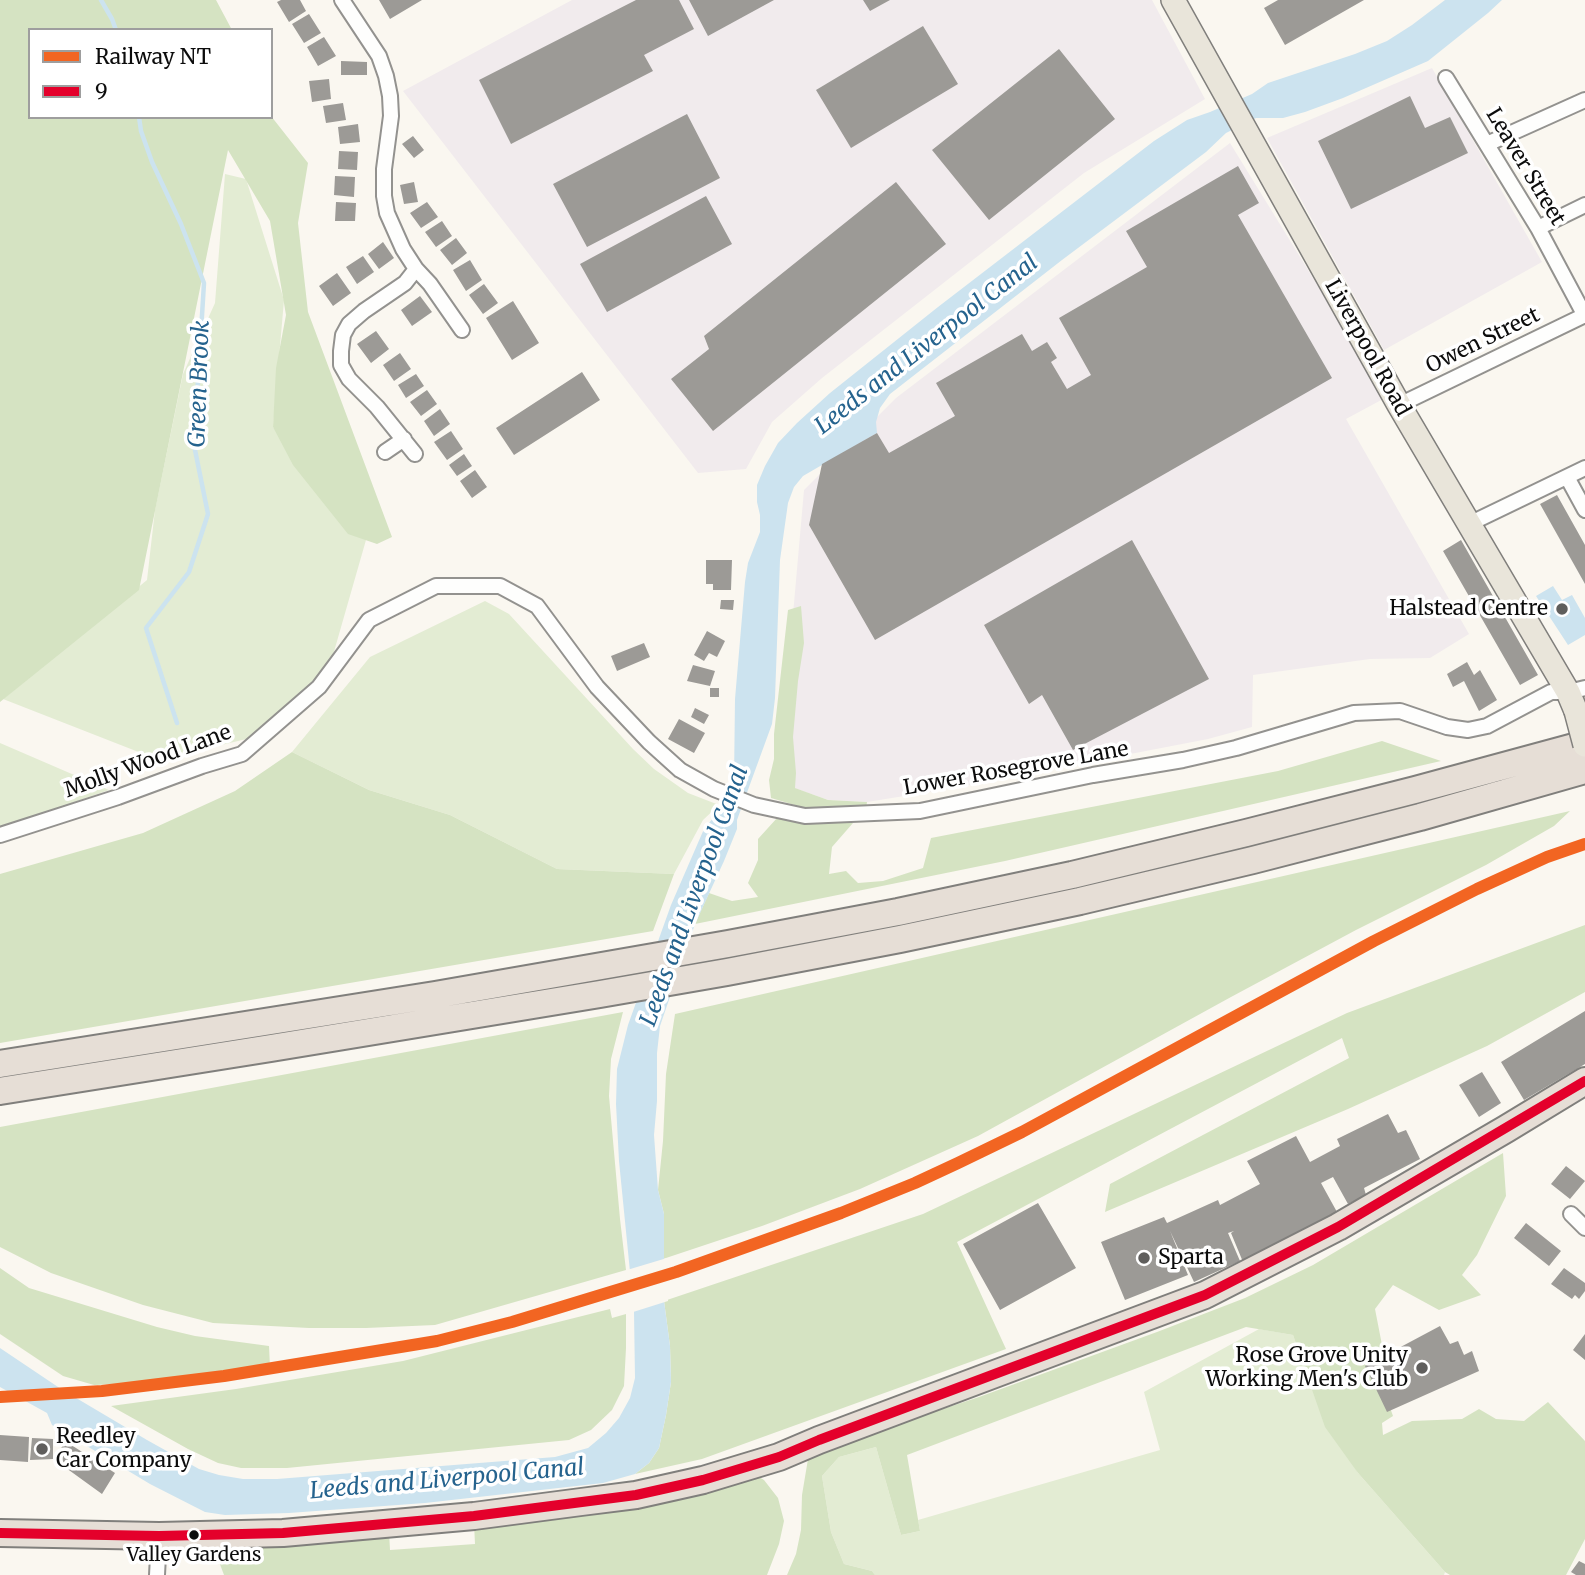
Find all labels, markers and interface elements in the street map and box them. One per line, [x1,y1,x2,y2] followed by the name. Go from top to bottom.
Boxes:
[28,28,273,119] legend
[95,43,211,70] text: Railway NT
[95,78,108,105] text: 9
[1480,104,1570,230] street label: Leaver Street
[810,249,1044,441] water label: Leeds and Liverpool Canal
[1319,275,1415,421] street label: Liverpool Road
[1422,303,1544,379] street label: Owen Street
[184,320,216,448] water label: Green Brook
[1389,596,1548,622] place label: Halstead Centre
[1554,601,1570,617] marker: Halstead Centre
[61,720,235,804] street label: Molly Wood Lane
[902,737,1130,801] street label: Lower Rosegrove Lane
[635,762,755,1030] water label: Leeds and Liverpool Canal
[1158,1245,1224,1271] place label: Sparta
[1136,1250,1152,1266] marker: Sparta
[1205,1343,1408,1393] place label: Rose Grove Unity Working Men's Club
[1414,1360,1430,1376] marker: Rose Grove Unity Working Men's Club
[56,1424,192,1474] place label: Reedley Car Company
[34,1441,50,1457] marker: Reedley Car Company
[309,1454,585,1506] water label: Leeds and Liverpool Canal
[187,1528,201,1542] marker: Valley Gardens
[127,1545,261,1567] place label: Valley Gardens

